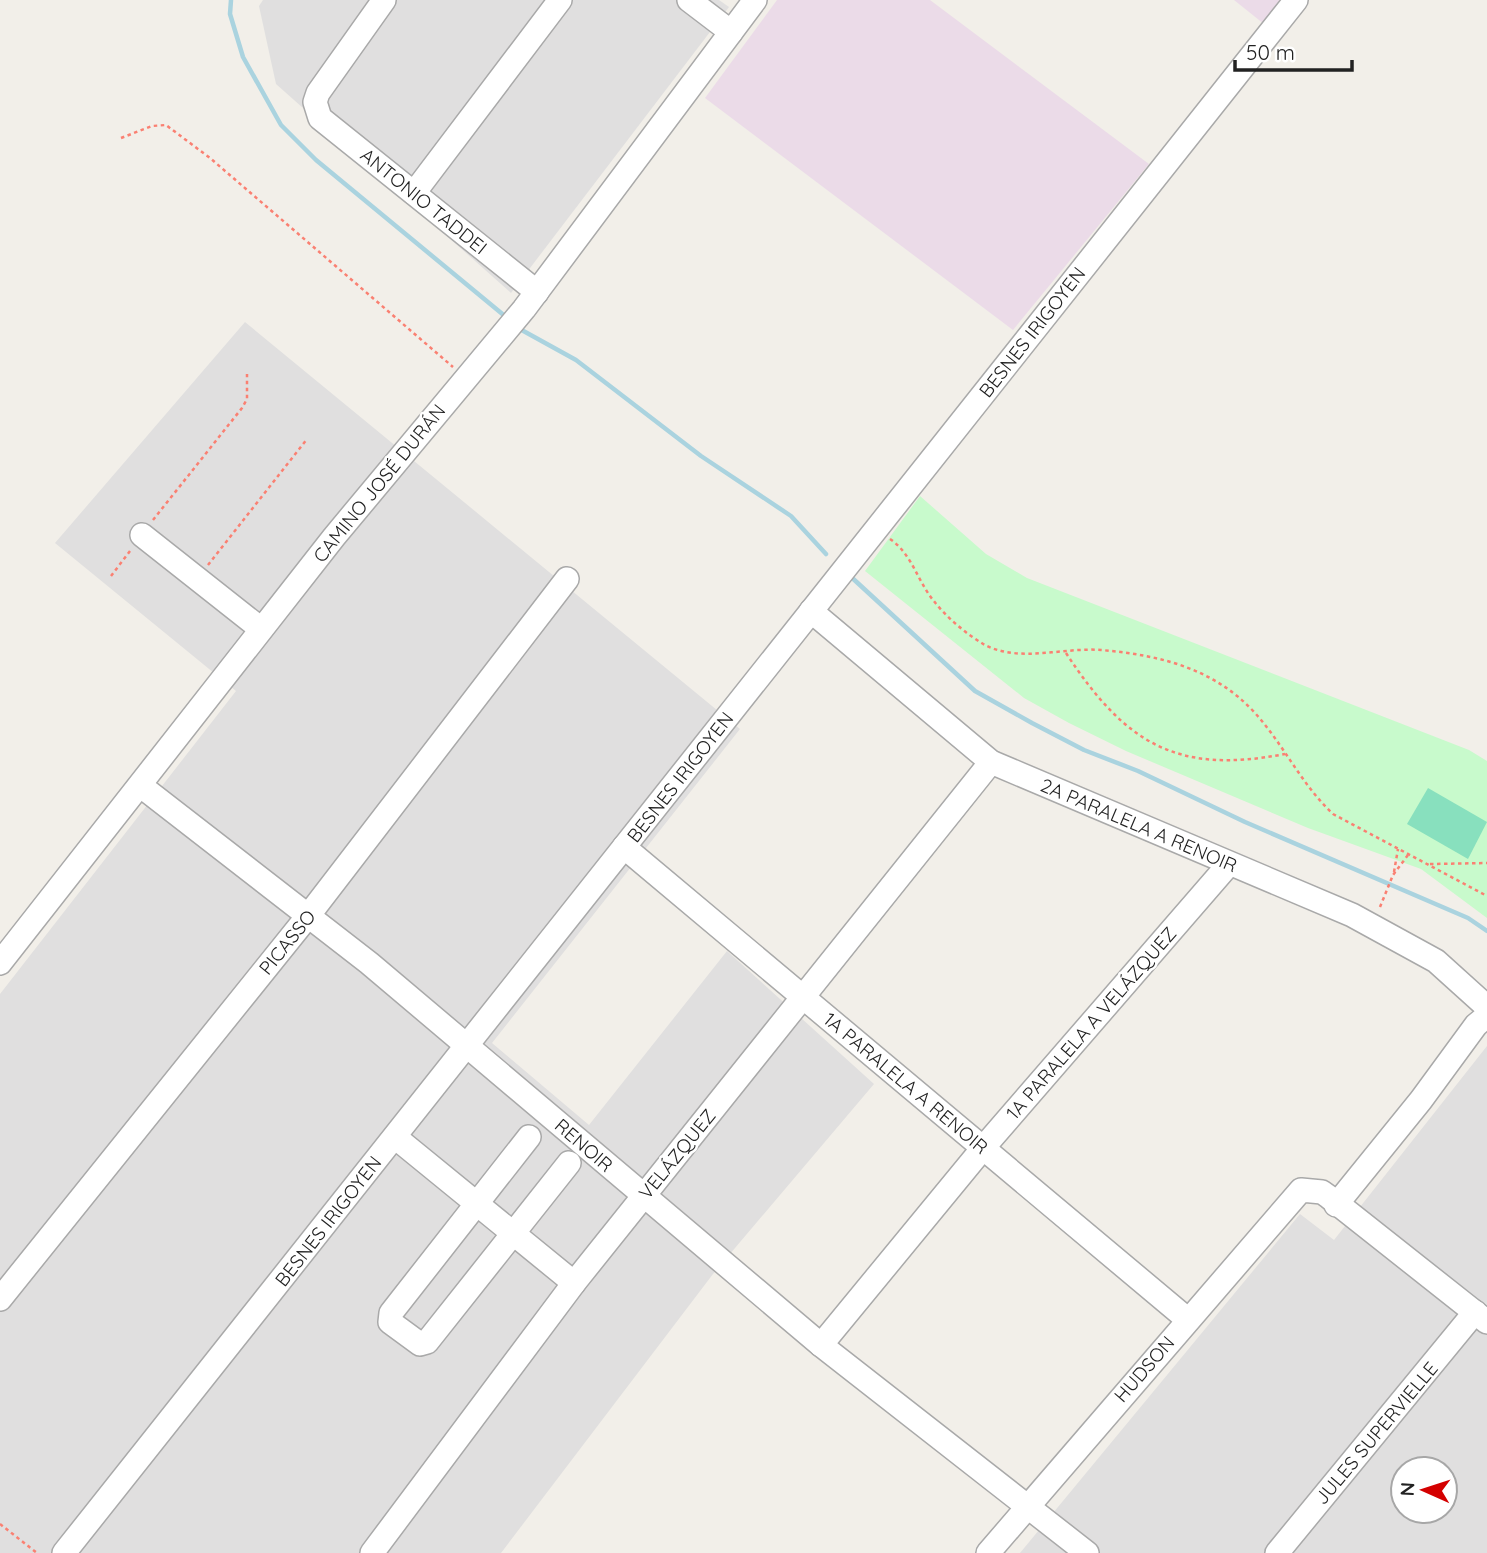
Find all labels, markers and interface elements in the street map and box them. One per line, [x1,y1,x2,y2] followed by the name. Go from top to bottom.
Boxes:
[1235,28,1352,72] scale bar
[1246,39,1295,65] text: 50 m
[356,143,492,259] street label: ANTONIO TADDEI
[974,262,1090,402] street label: BESNES IRIGOYEN
[308,399,450,567] street label: CAMINO JOSÉ DURÁN
[622,707,738,847] street label: BESNES IRIGOYEN
[1037,773,1241,877] street label: 2A PARALELA A RENOIR
[254,905,320,979] street label: PICASSO
[1001,922,1181,1124] street label: 1A PARALELA A VELÁZQUEZ
[819,1007,993,1159] street label: 1A PARALELA A RENOIR
[633,1104,721,1204] street label: VELÁZQUEZ
[550,1113,618,1177] street label: RENOIR
[270,1151,386,1291] street label: BESNES IRIGOYEN
[1109,1331,1179,1407] street label: HUDSON
[1309,1357,1443,1509] street label: JULES SUPERVIELLE
[1389,1455,1459,1525] north arrow
[1395,1482,1419,1497] text: N

